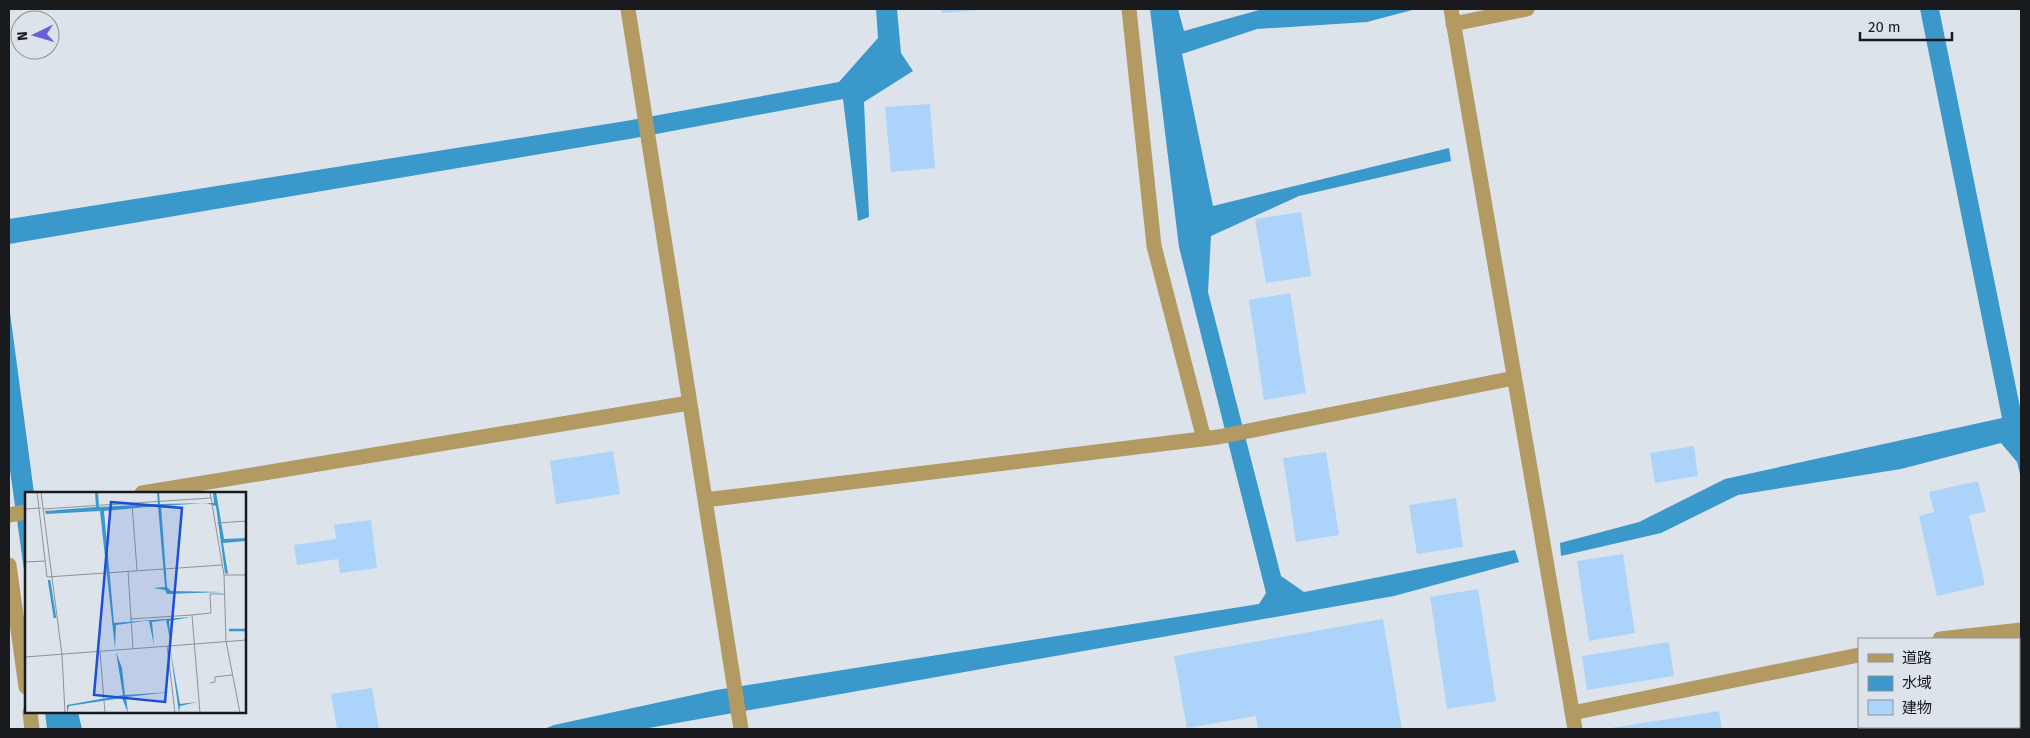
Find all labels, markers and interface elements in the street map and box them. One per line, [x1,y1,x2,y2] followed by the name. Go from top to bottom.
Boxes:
[10,10,60,60] north arrow
[1860,10,1952,42] scale bar
[1868,18,1901,36] text: 20 m
[14,31,31,41] text: N
[25,492,246,713] inset map
[1858,638,2020,728] legend
[1902,649,1932,667] text: 道路
[1902,674,1932,692] text: 水域
[1902,699,1932,717] text: 建物

